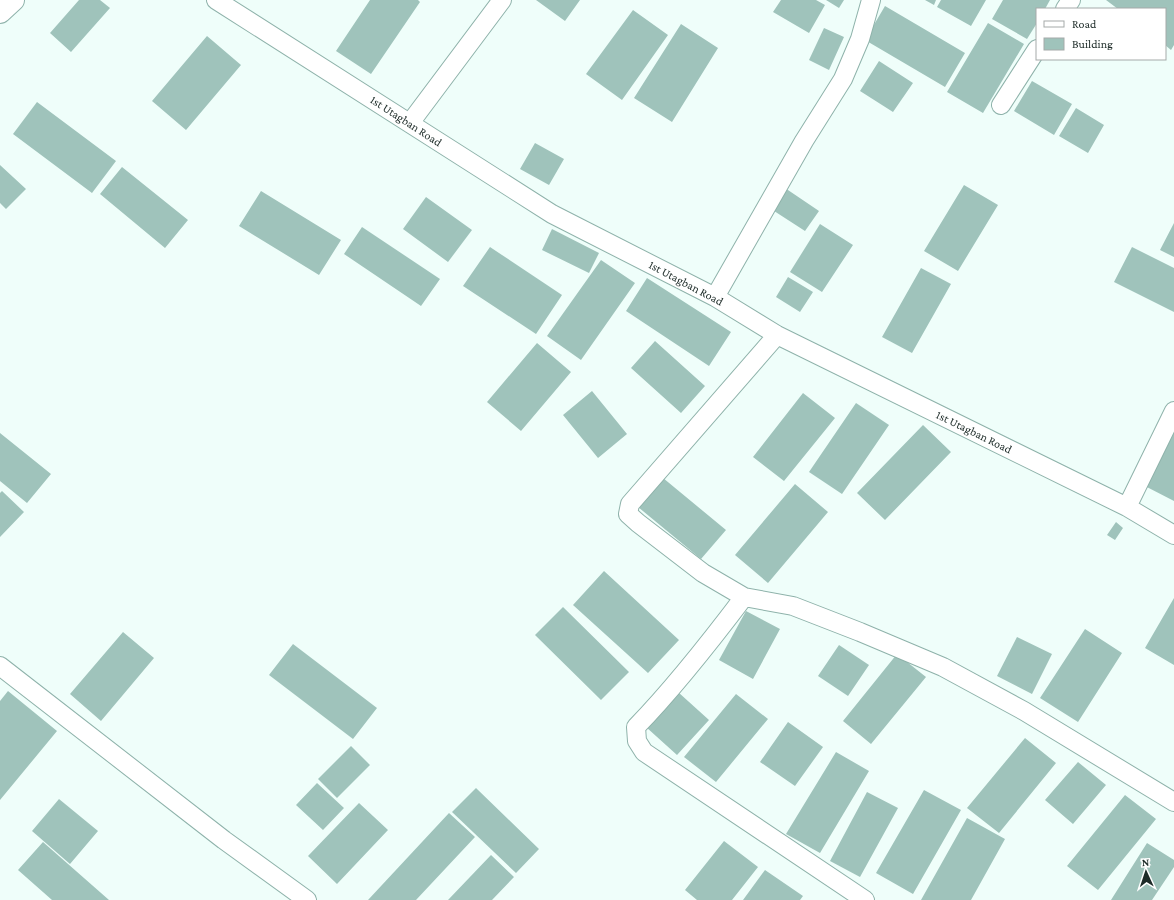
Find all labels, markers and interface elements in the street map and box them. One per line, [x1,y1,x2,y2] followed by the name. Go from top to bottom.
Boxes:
[1036,8,1166,60] legend
[1072,17,1097,31] text: Road
[1072,37,1113,51] text: Building
[368,93,445,150] street label: 1st Utagban Road
[646,257,726,309] street label: 1st Utagban Road
[934,408,1015,457] street label: 1st Utagban Road
[1126,852,1166,892] north arrow
[1141,856,1150,868] text: N

